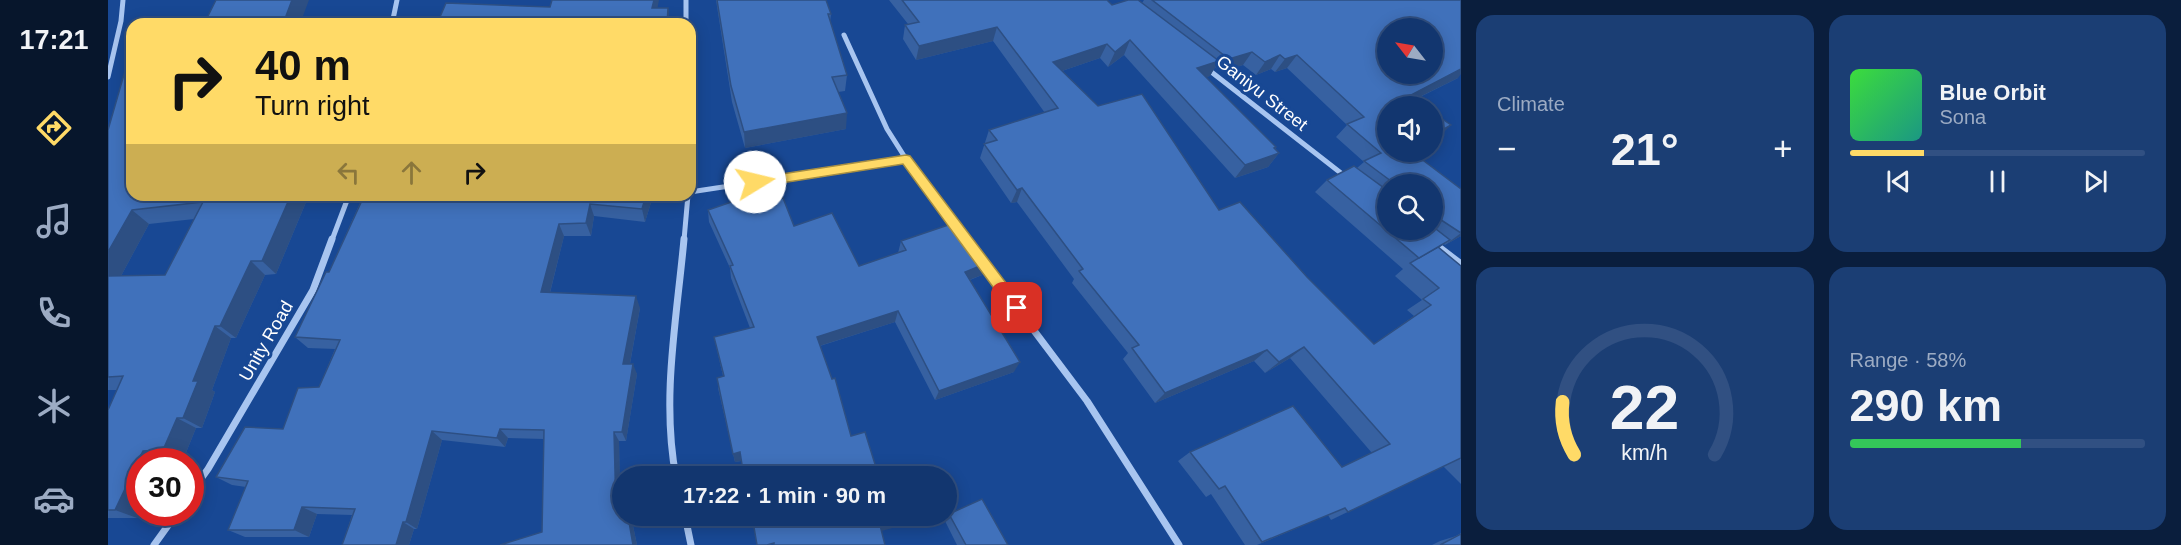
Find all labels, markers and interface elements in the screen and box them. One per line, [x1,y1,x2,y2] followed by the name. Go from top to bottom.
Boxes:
[1377,18,1443,84] north arrow
[1377,18,1443,240] map controls
[19,25,89,55] text: 17:21
[156,42,234,120] icon: right
[255,42,351,89] text: 40 m
[1212,51,1312,135] street label: Ganiyu Street
[1940,80,2046,105] text: Blue Orbit
[255,91,370,121] text: Turn right
[1497,93,1565,115] text: Climate
[1377,96,1443,162] button: sound
[1940,106,1986,128] text: Sona
[33,107,75,149] icon: directions
[1611,124,1679,175] text: 21°
[1497,130,1516,167] text: −
[1773,130,1793,167] text: +
[723,150,787,214] position arrow
[332,156,365,189] icon: left
[395,156,428,189] icon: ahead
[458,156,491,189] icon: right
[1882,165,1915,198] icon: previous
[1981,165,2014,198] icon: pause
[2079,165,2112,198] icon: next
[1377,174,1443,240] button: search
[33,200,75,242] icon: music
[991,282,1042,333] pin
[1000,291,1033,324] icon: arrive
[33,292,75,334] icon: phone
[235,297,297,385] street label: Unity Road
[1850,349,1966,371] text: Range · 58%
[1610,373,1679,442] text: 22
[1850,380,2002,431] text: 290 km
[33,385,75,427] icon: climate
[1622,442,1668,466] text: km/h
[126,448,204,526] speed limit sign: 30
[33,478,75,520] icon: car
[683,483,886,508] text: 17:22 · 1 min · 90 m

